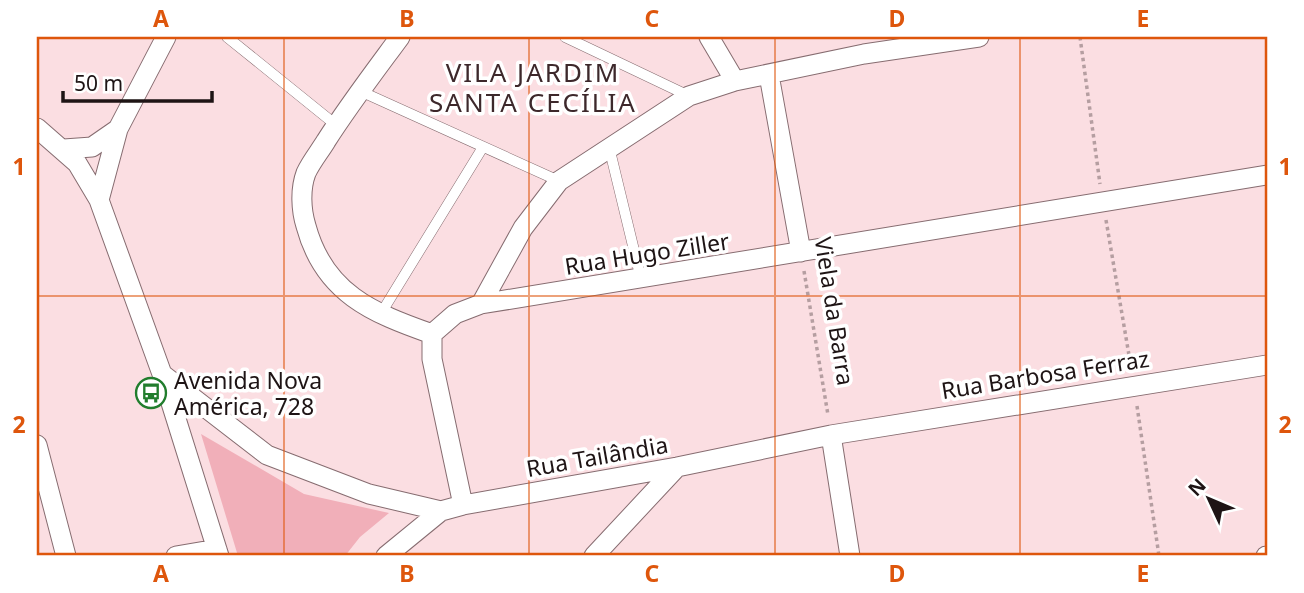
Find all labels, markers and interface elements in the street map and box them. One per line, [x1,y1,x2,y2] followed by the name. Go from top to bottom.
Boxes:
[153,2,169,34] text: A
[399,2,415,34] text: B
[645,2,660,34] text: C
[889,2,905,34] text: D
[1137,2,1149,34] text: E
[429,54,637,120] district label: VILA JARDIM SANTA CECÍLIA
[63,60,212,104] scale bar
[74,69,123,97] text: 50 m
[12,150,26,182] text: 1
[1278,150,1292,182] text: 1
[562,224,732,282] street label: Rua Hugo Ziller
[807,234,863,388] street label: Viela da Barra
[939,342,1151,406] street label: Rua Barbosa Ferraz
[174,364,322,422] place label: Avenida Nova América, 728
[134,376,168,410] bus stop icon: Avenida Nova América, 728
[12,408,26,440] text: 2
[1278,408,1292,440] text: 2
[524,428,670,484] street label: Rua Tailândia
[1174,463,1244,534] north arrow
[1182,473,1211,502] text: N
[153,557,169,589] text: A
[399,557,415,589] text: B
[645,557,660,589] text: C
[889,557,905,589] text: D
[1137,557,1149,589] text: E

